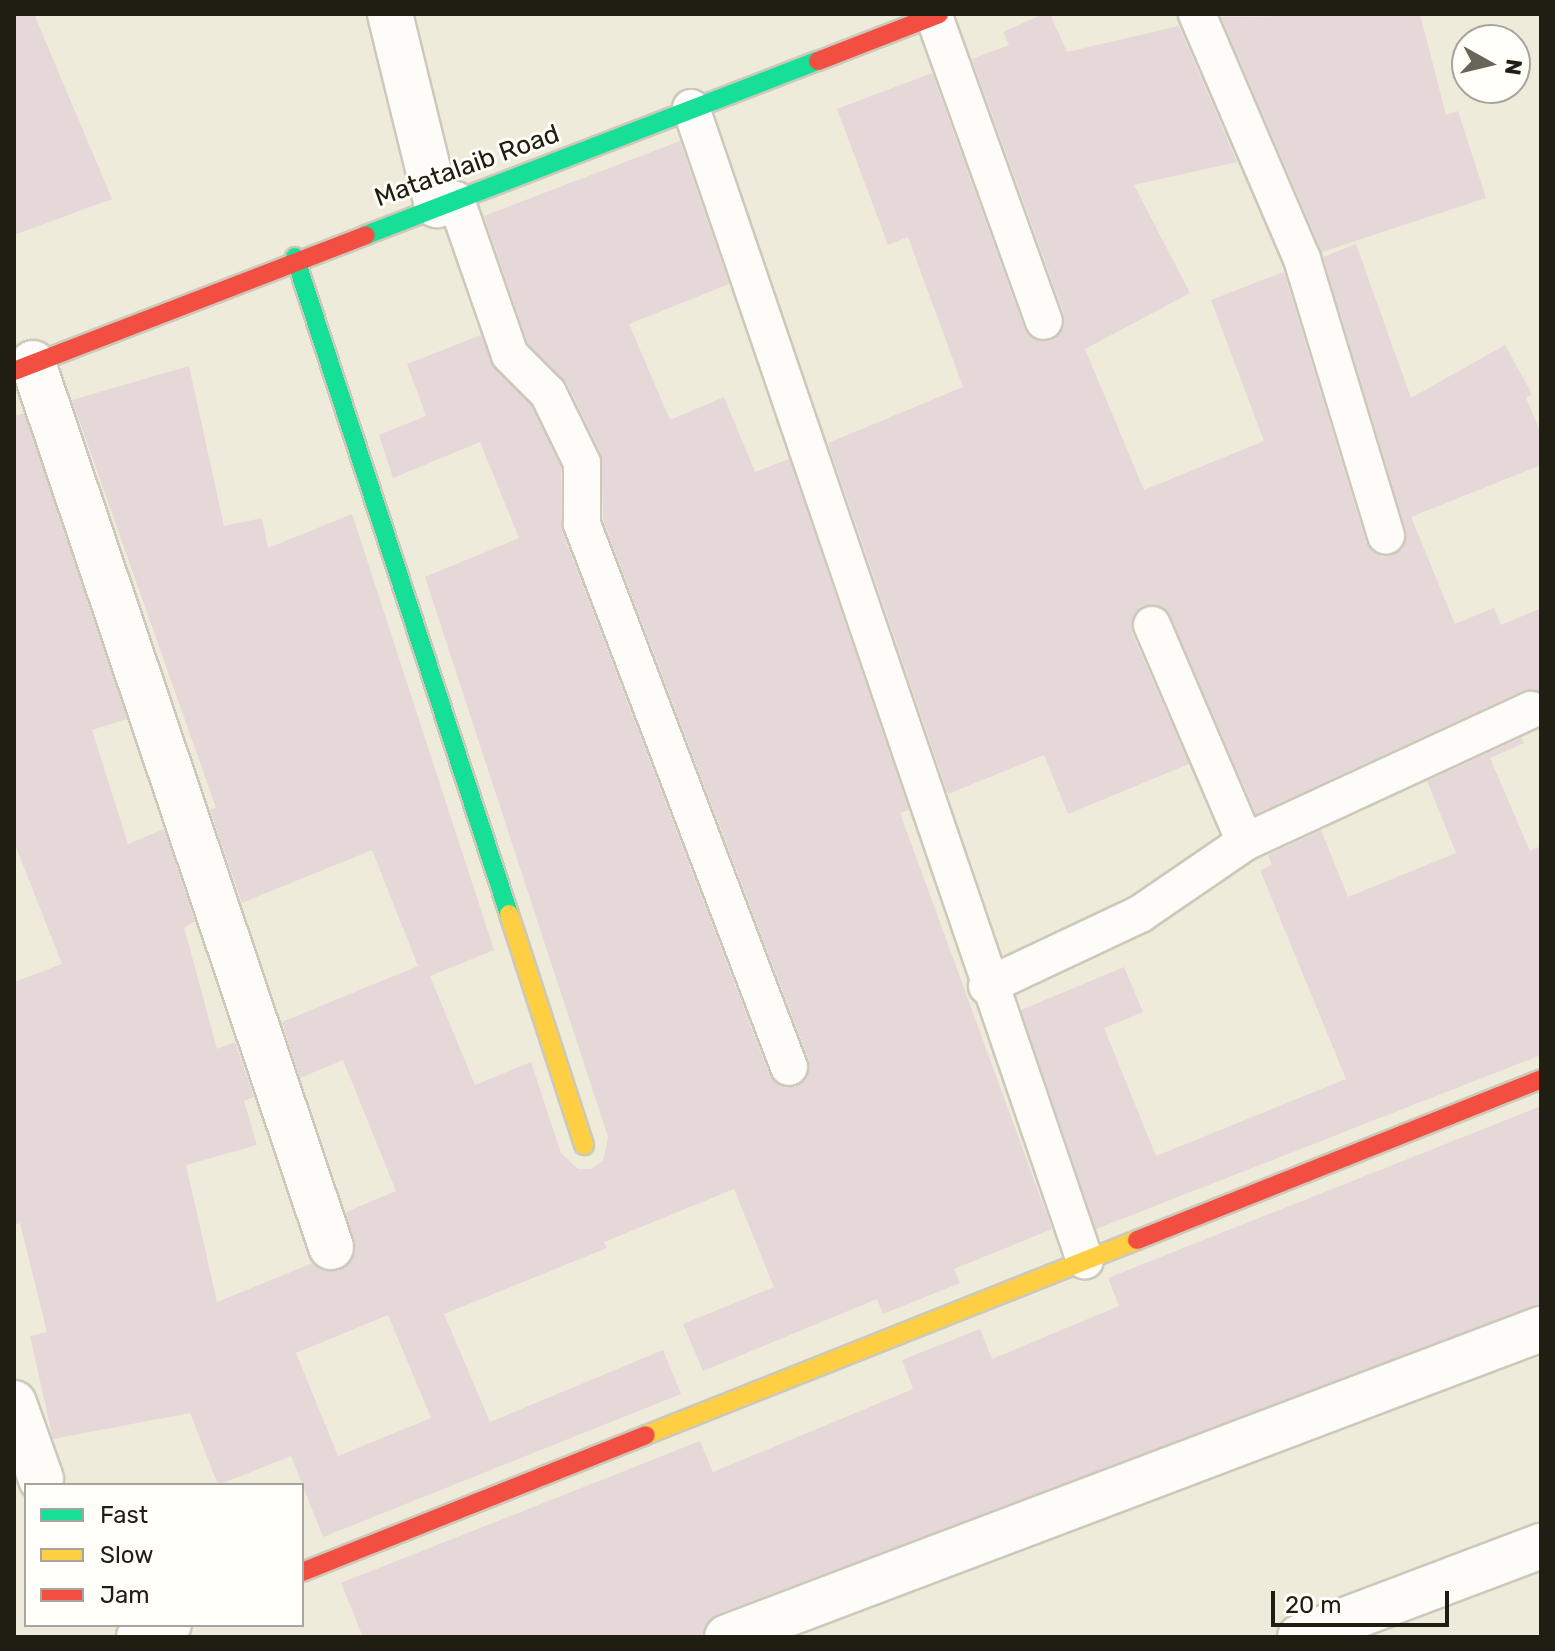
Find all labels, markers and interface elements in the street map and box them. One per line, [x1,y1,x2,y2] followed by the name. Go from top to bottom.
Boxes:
[1451,24,1531,104] north arrow
[1499,57,1528,77] text: N
[370,118,564,214] street label: Matatalaib Road
[24,1483,304,1627] legend
[100,1501,148,1529] text: Fast
[100,1541,153,1569] text: Slow
[1275,1575,1453,1625] scale bar
[100,1581,150,1609] text: Jam
[1285,1591,1342,1619] text: 20 m

